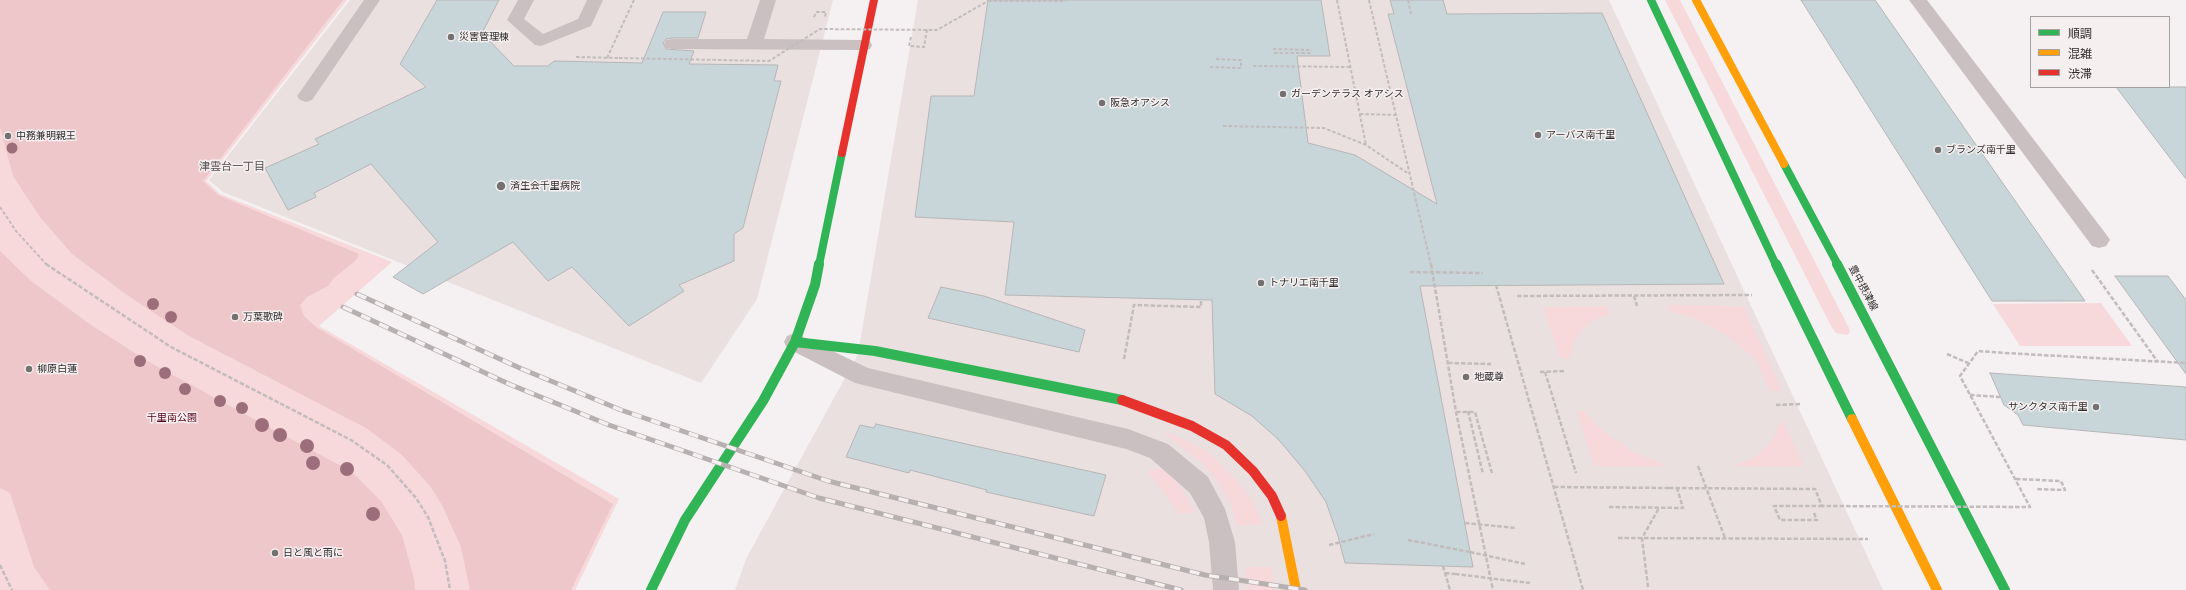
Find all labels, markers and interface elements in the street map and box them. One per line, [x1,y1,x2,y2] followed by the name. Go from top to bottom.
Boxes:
[2030,16,2170,88] legend
[2068,27,2092,41] text: 順調
[459,31,509,43] place label: 災害管理棟
[446,32,456,42] marker: 災害管理棟
[2068,47,2092,61] text: 混雑
[2068,67,2092,81] text: 渋滞
[1291,88,1404,100] place label: ガーデンテラス オアシス
[1278,89,1288,99] marker: ガーデンテラス オアシス
[1110,97,1170,109] place label: 阪急オアシス
[1097,98,1107,108] marker: 阪急オアシス
[1546,129,1615,141] place label: アーバス南千里
[16,130,76,142] place label: 中務兼明親王
[1533,130,1543,140] marker: アーバス南千里
[3,131,13,141] marker: 中務兼明親王
[1946,144,2016,156] place label: ブランズ南千里
[1933,145,1943,155] marker: ブランズ南千里
[199,160,265,174] district label: 津雲台一丁目
[495,180,507,192] marker: 済生会千里病院
[510,180,580,192] place label: 済生会千里病院
[1846,263,1880,313] street label: 豊中摂津線
[1269,277,1339,289] place label: トナリエ南千里
[1256,278,1266,288] marker: トナリエ南千里
[243,311,283,323] place label: 万葉歌碑
[230,312,240,322] marker: 万葉歌碑
[37,363,77,375] place label: 柳原白蓮
[24,364,34,374] marker: 柳原白蓮
[1474,371,1504,383] place label: 地蔵尊
[1461,372,1471,382] marker: 地蔵尊
[2008,401,2088,413] place label: サンクタス南千里
[2091,402,2101,412] marker: サンクタス南千里
[147,412,197,424] park label: 千里南公園
[283,547,343,559] place label: 日と風と雨に
[270,548,280,558] marker: 日と風と雨に

